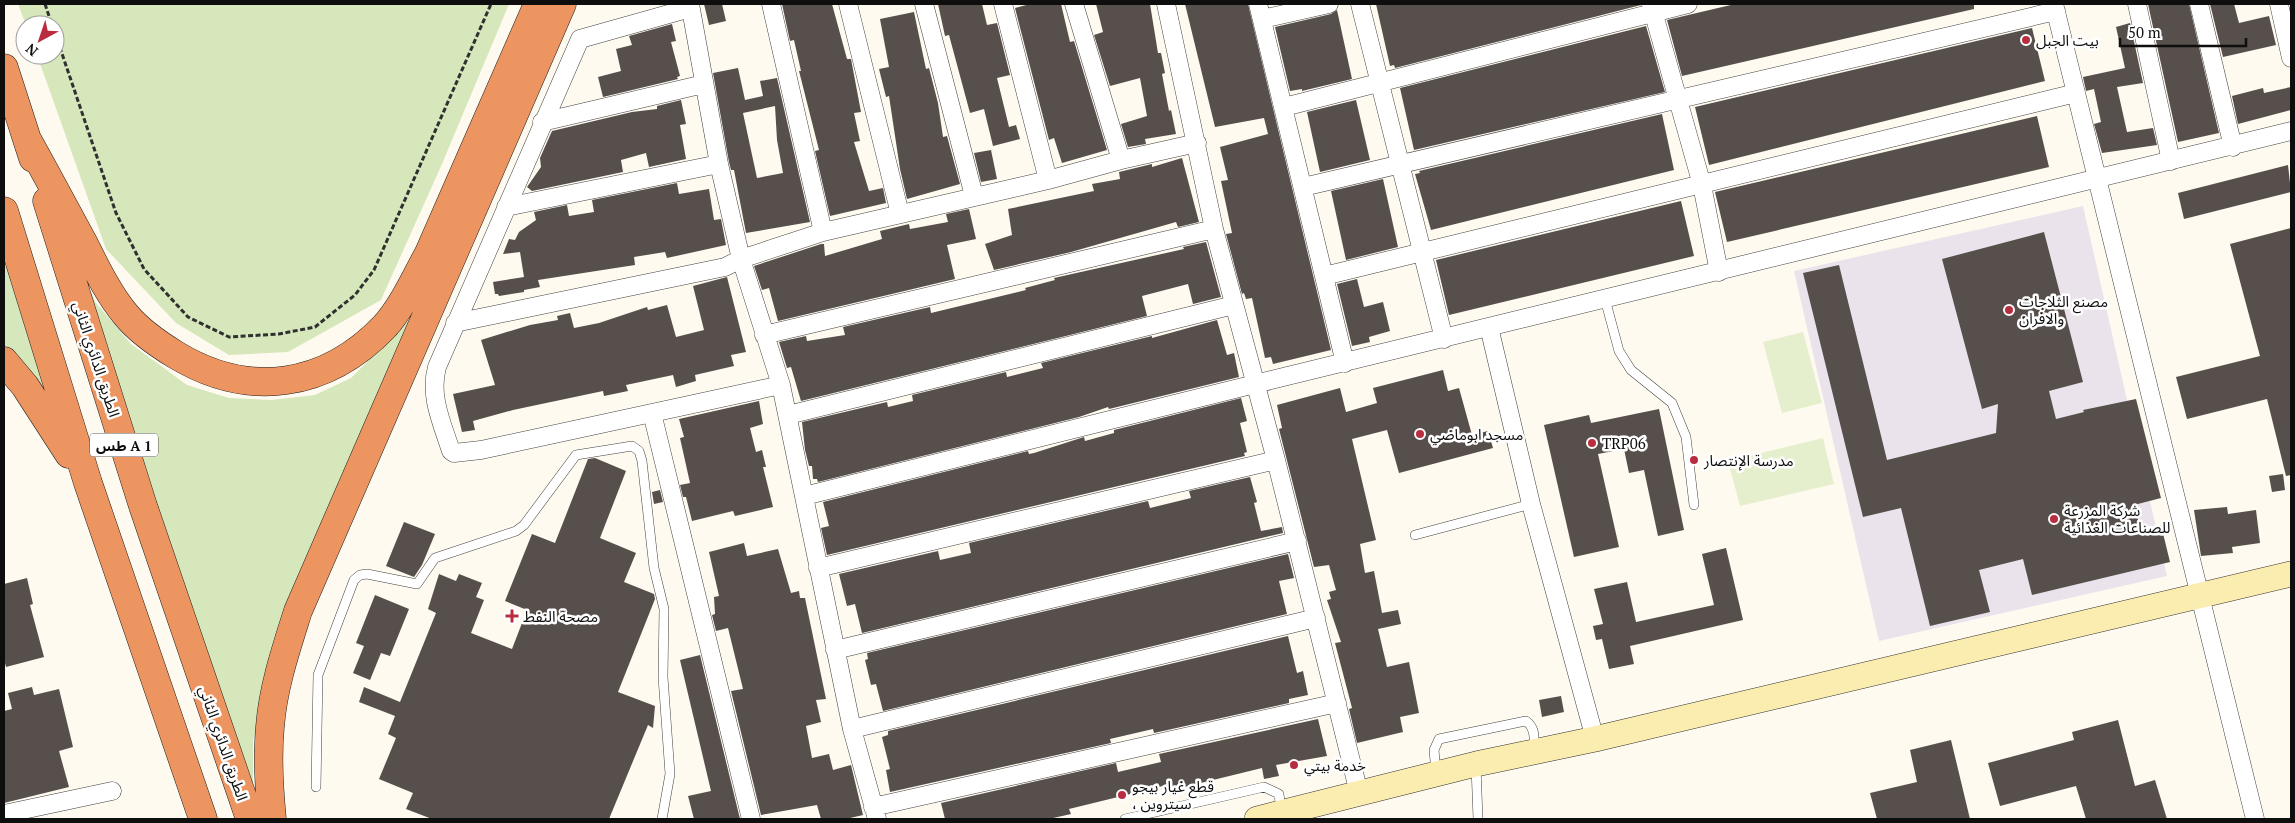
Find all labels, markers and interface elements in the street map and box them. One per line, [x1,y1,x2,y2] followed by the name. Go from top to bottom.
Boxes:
[15,15,65,65] north arrow
[2120,15,2246,47] scale bar
[2128,22,2161,42] text: 50 m
[2036,30,2099,50] place label: بيت الجبل
[2020,34,2032,46] marker: بيت الجبل
[21,39,41,61] text: N
[2019,291,2108,328] place label: مصنع الثلاجات والافران
[67,299,125,420] street label: الطريق الدائري الثاني
[2003,304,2015,316] marker: مصنع الثلاجات والافران
[1430,424,1523,446] place label: مسجد ابوماضي
[1414,428,1426,440] marker: مسجد ابوماضي
[1602,433,1646,453] place label: TRP06
[90,434,158,456] road number: طس A 1
[1586,437,1598,449] marker: TRP06
[1703,450,1794,471] place label: مدرسة الإنتصار
[1688,454,1700,466] marker: مدرسة الإنتصار
[2064,500,2170,537] place label: شركة المزرعة للصناعات الغذائية
[2048,513,2060,525] marker: شركة المزرعة للصناعات الغذائية
[523,606,598,626] place label: مصحة النفط
[505,609,519,623] marker: مصحة النفط
[193,683,253,804] street label: الطريق الدائري الثاني
[1304,755,1366,777] place label: خدمة بيتي
[1288,759,1300,771] marker: خدمة بيتي
[1132,776,1214,813] place label: قطع غيار بيجو ، سيتروين
[1116,789,1128,801] marker: قطع غيار بيجو ، سيتروين

